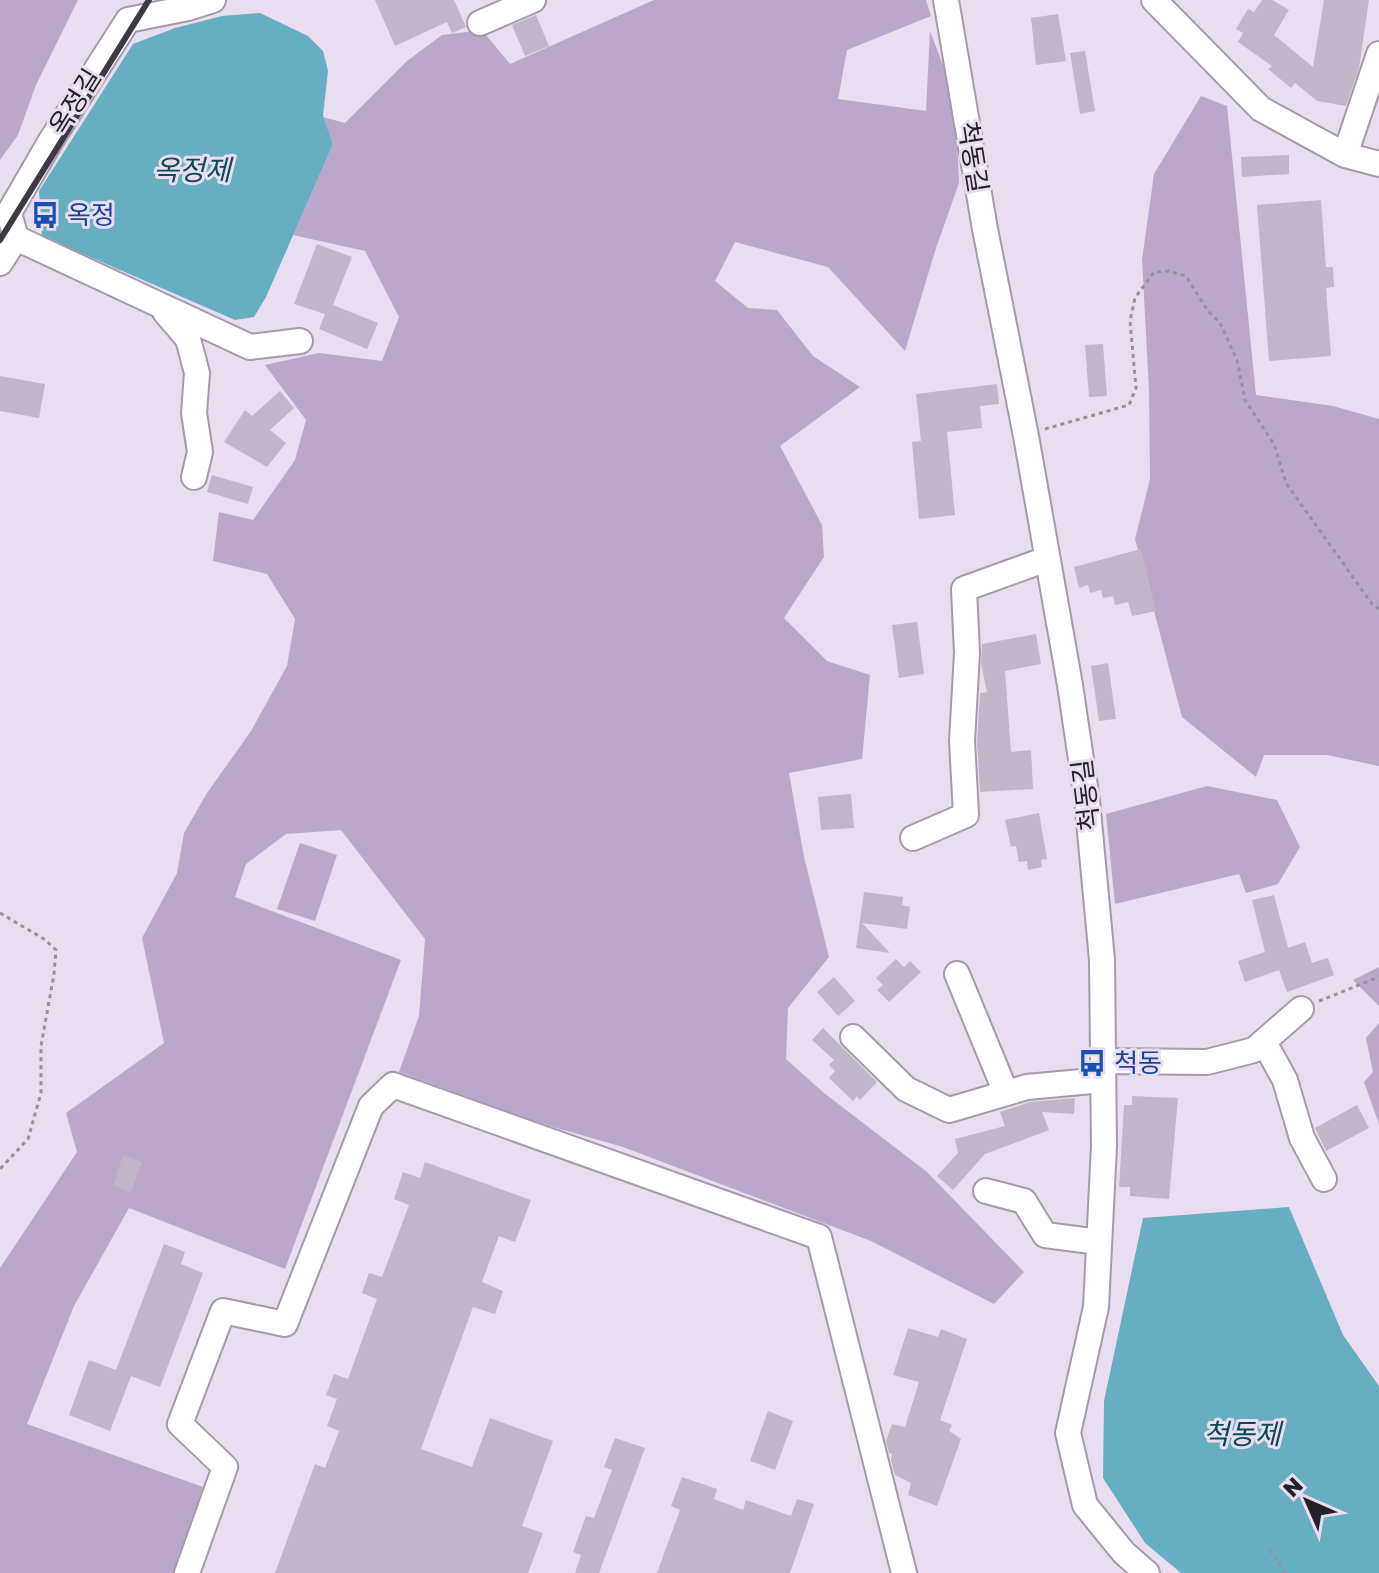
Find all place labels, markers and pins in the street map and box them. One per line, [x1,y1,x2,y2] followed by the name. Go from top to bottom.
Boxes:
[67,199,115,230] place label: 옥정
[30,200,60,230] bus stop icon: 옥정
[1114,1047,1162,1078] place label: 척동
[1077,1048,1107,1078] bus stop icon: 척동

